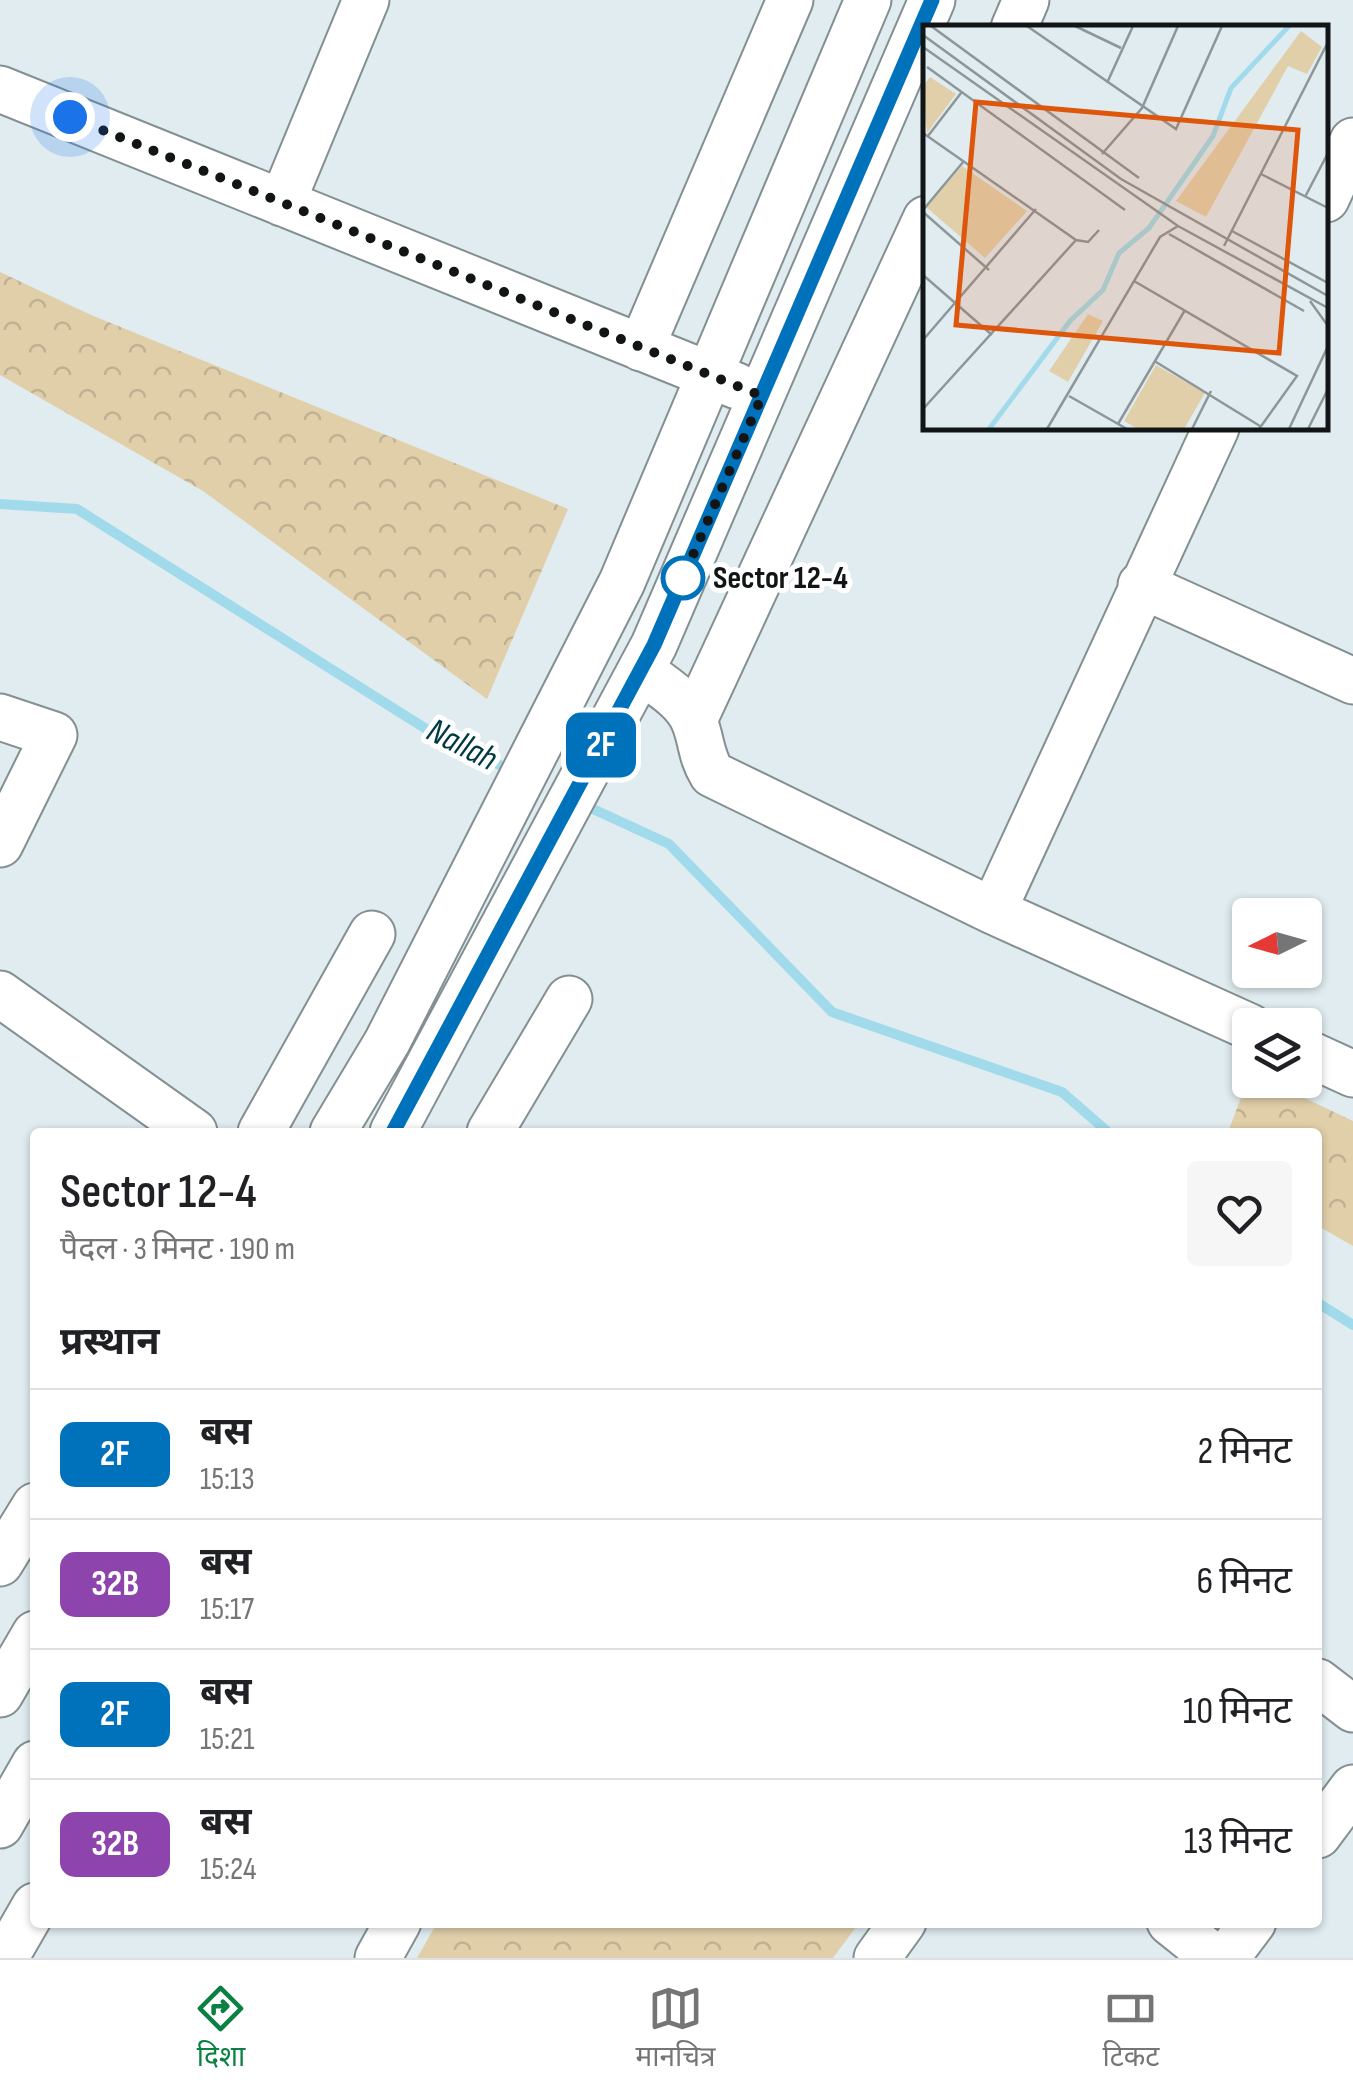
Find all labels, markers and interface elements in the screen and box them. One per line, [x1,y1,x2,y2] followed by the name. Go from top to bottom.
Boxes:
[923,25,1328,430] inset map
[45,92,95,142] your location
[662,557,704,599] marker: Sector 12-4
[713,559,848,598] place label: Sector 12-4
[420,709,504,781] water label: Nallah
[556,712,646,778] line badge: 2F
[586,724,616,767] text: 2F
[1232,898,1322,988] north arrow
[1232,898,1322,1098] map controls
[1232,1008,1322,1098] button: layers
[1187,1161,1292,1266] button: heart
[60,1164,257,1221] text: Sector 12-4
[60,1230,295,1269] text: पैदल · 3 मिनट · 190 m
[60,1320,160,1365] text: प्रस्थान
[200,1410,252,1455] text: बस
[1197,1429,1292,1474] text: 2 मिनट
[100,1433,130,1476] text: 2F
[200,1460,255,1499] text: 15:13
[200,1540,252,1585] text: बस
[1197,1559,1292,1604] text: 6 मिनट
[91,1563,139,1606] text: 32B
[200,1590,254,1629] text: 15:17
[200,1670,252,1715] text: बस
[1183,1689,1292,1734] text: 10 मिनट
[100,1693,130,1736] text: 2F
[200,1720,255,1759] text: 15:21
[200,1800,252,1845] text: बस
[1184,1819,1292,1864] text: 13 मिनट
[91,1823,139,1866] text: 32B
[200,1850,256,1889] text: 15:24
[193,1981,248,2077] tab: दिशा
[635,1981,716,2077] tab: मानचित्र
[1102,1981,1159,2077] tab: टिकट

